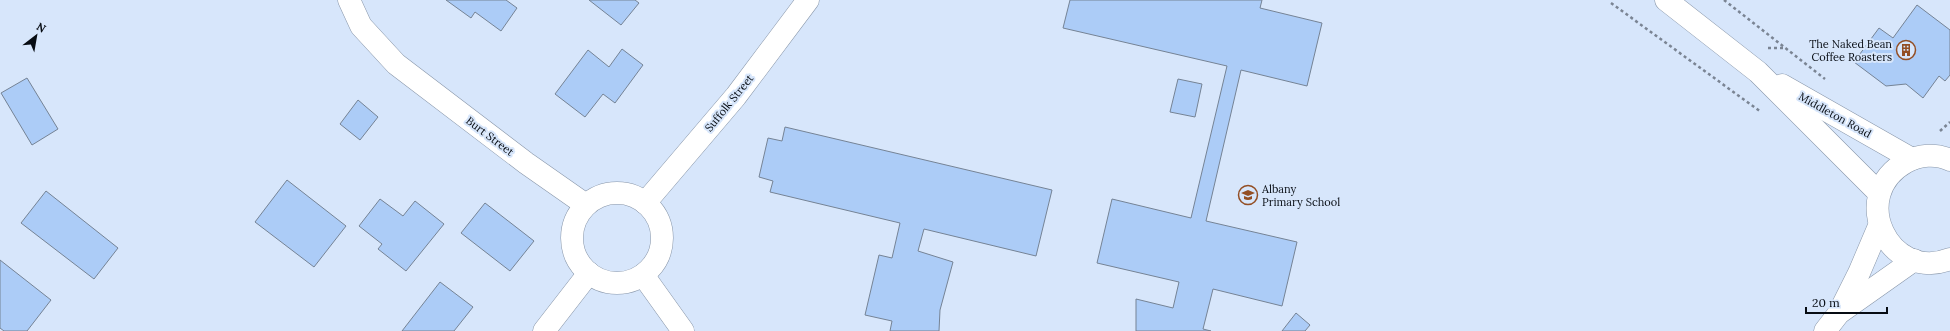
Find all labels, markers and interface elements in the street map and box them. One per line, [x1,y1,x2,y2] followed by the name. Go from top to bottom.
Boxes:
[16,16,56,56] north arrow
[34,19,49,36] text: N
[1809,37,1892,64] place label: The Naked Bean Coffee Roasters
[1895,39,1917,61] building icon: The Naked Bean Coffee Roasters
[702,71,757,134] street label: Suffolk Street
[1796,89,1874,141] street label: Middleton Road
[463,113,517,159] street label: Burt Street
[1261,182,1340,209] place label: Albany Primary School
[1237,184,1259,206] school or university icon: Albany Primary School
[1806,289,1887,315] scale bar
[1812,295,1840,310] text: 20 m

